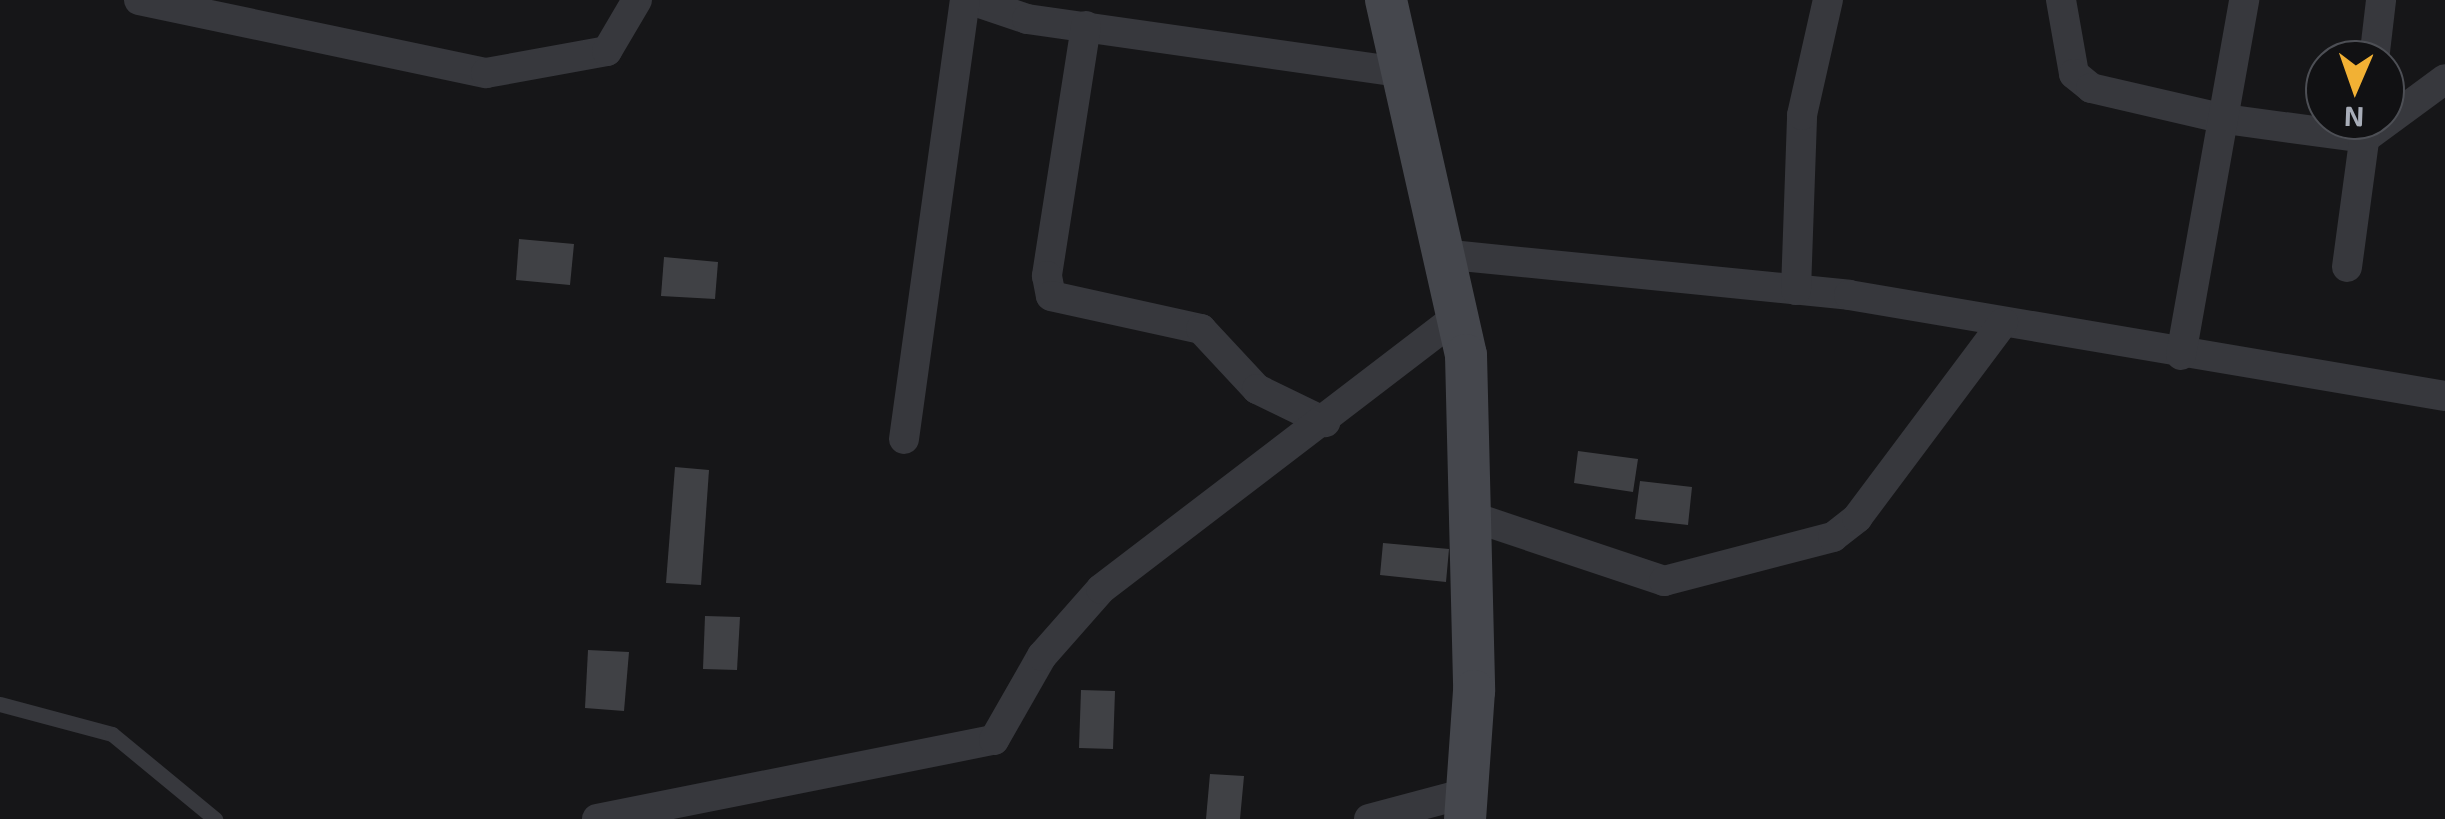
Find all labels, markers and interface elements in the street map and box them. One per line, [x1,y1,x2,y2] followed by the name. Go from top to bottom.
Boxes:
[2305,40,2405,140] north arrow
[2343,101,2365,135] text: N

